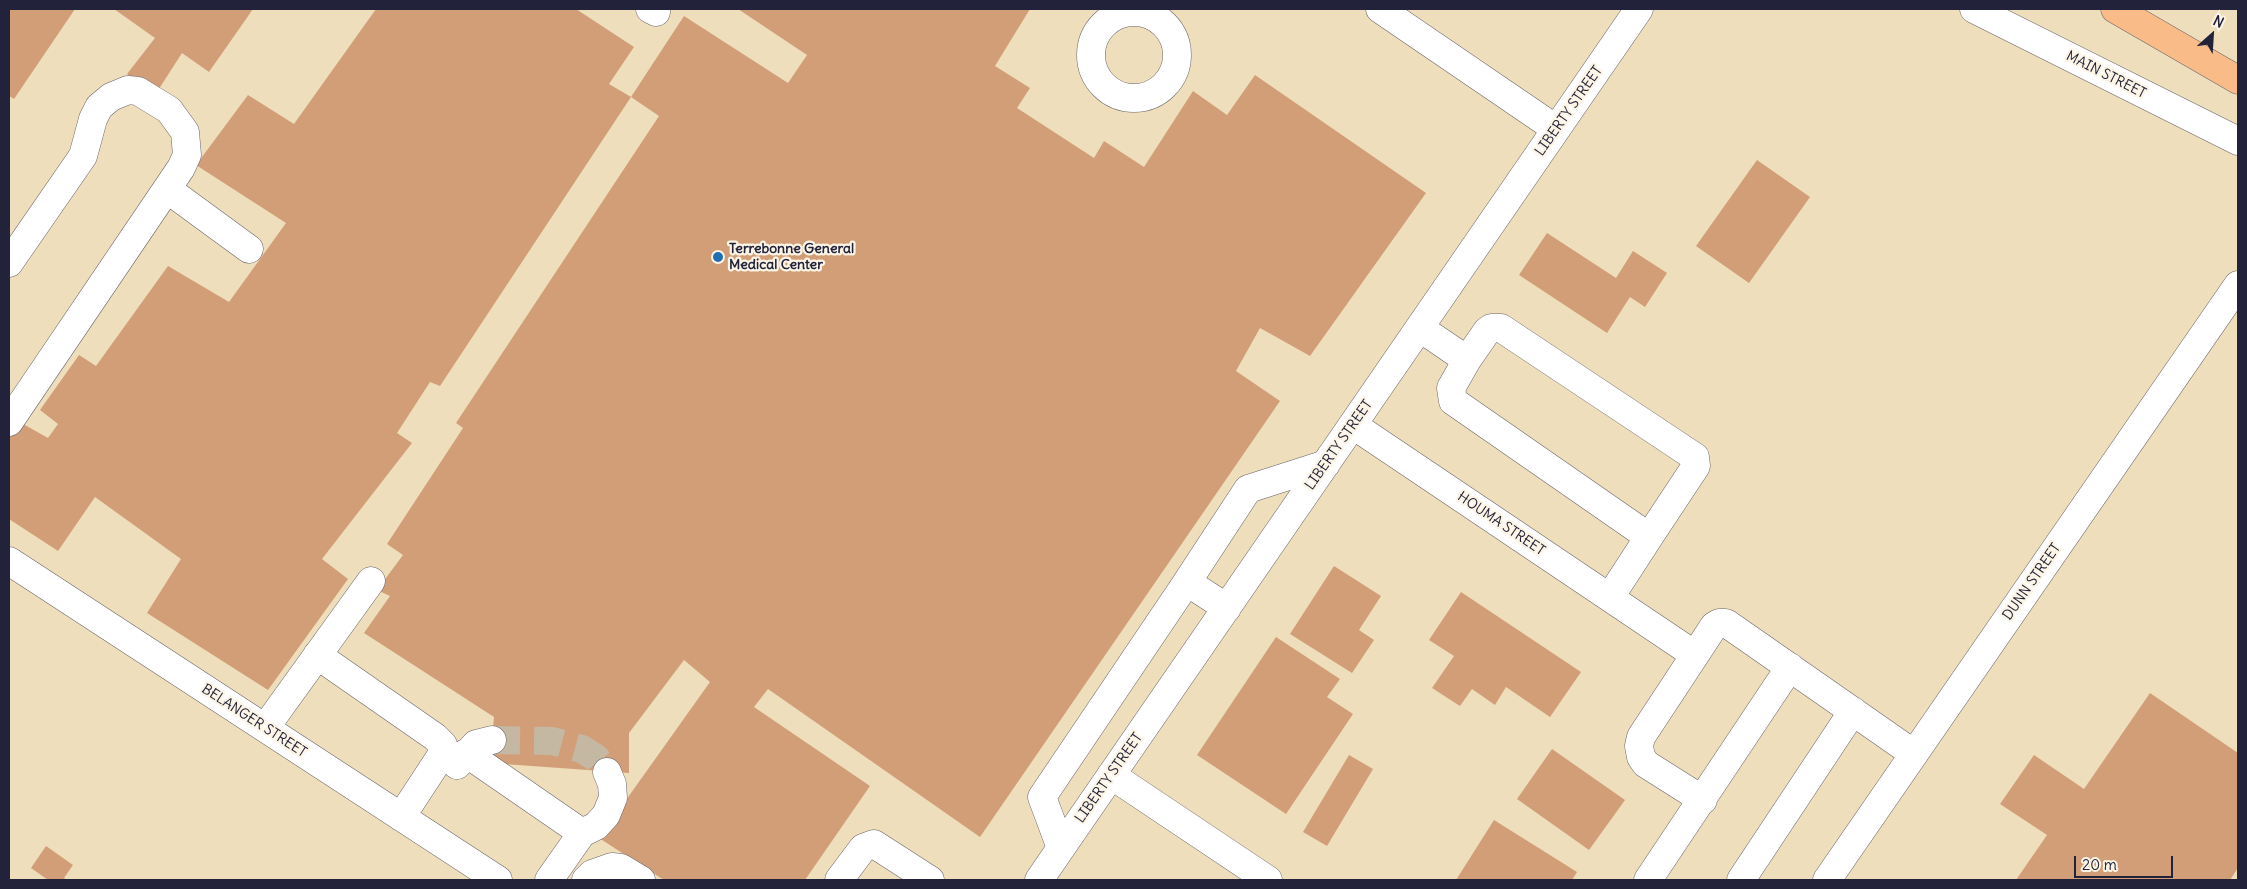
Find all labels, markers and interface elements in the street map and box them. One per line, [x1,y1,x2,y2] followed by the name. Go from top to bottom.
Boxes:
[2187,10,2237,60] north arrow
[2210,11,2227,32] text: N
[2063,48,2149,102] street label: MAIN STREET
[1532,63,1606,159] street label: LIBERTY STREET
[729,241,854,274] place label: Terrebonne General Medical Center
[711,250,725,264] marker: Terrebonne General Medical Center
[1302,397,1376,493] street label: LIBERTY STREET
[1454,489,1548,559] street label: HOUMA STREET
[1999,540,2065,624] street label: DUNN STREET
[198,681,310,761] street label: BELANGER STREET
[1072,730,1146,826] street label: LIBERTY STREET
[2077,846,2176,878] scale bar
[2082,855,2117,874] text: 20 m

